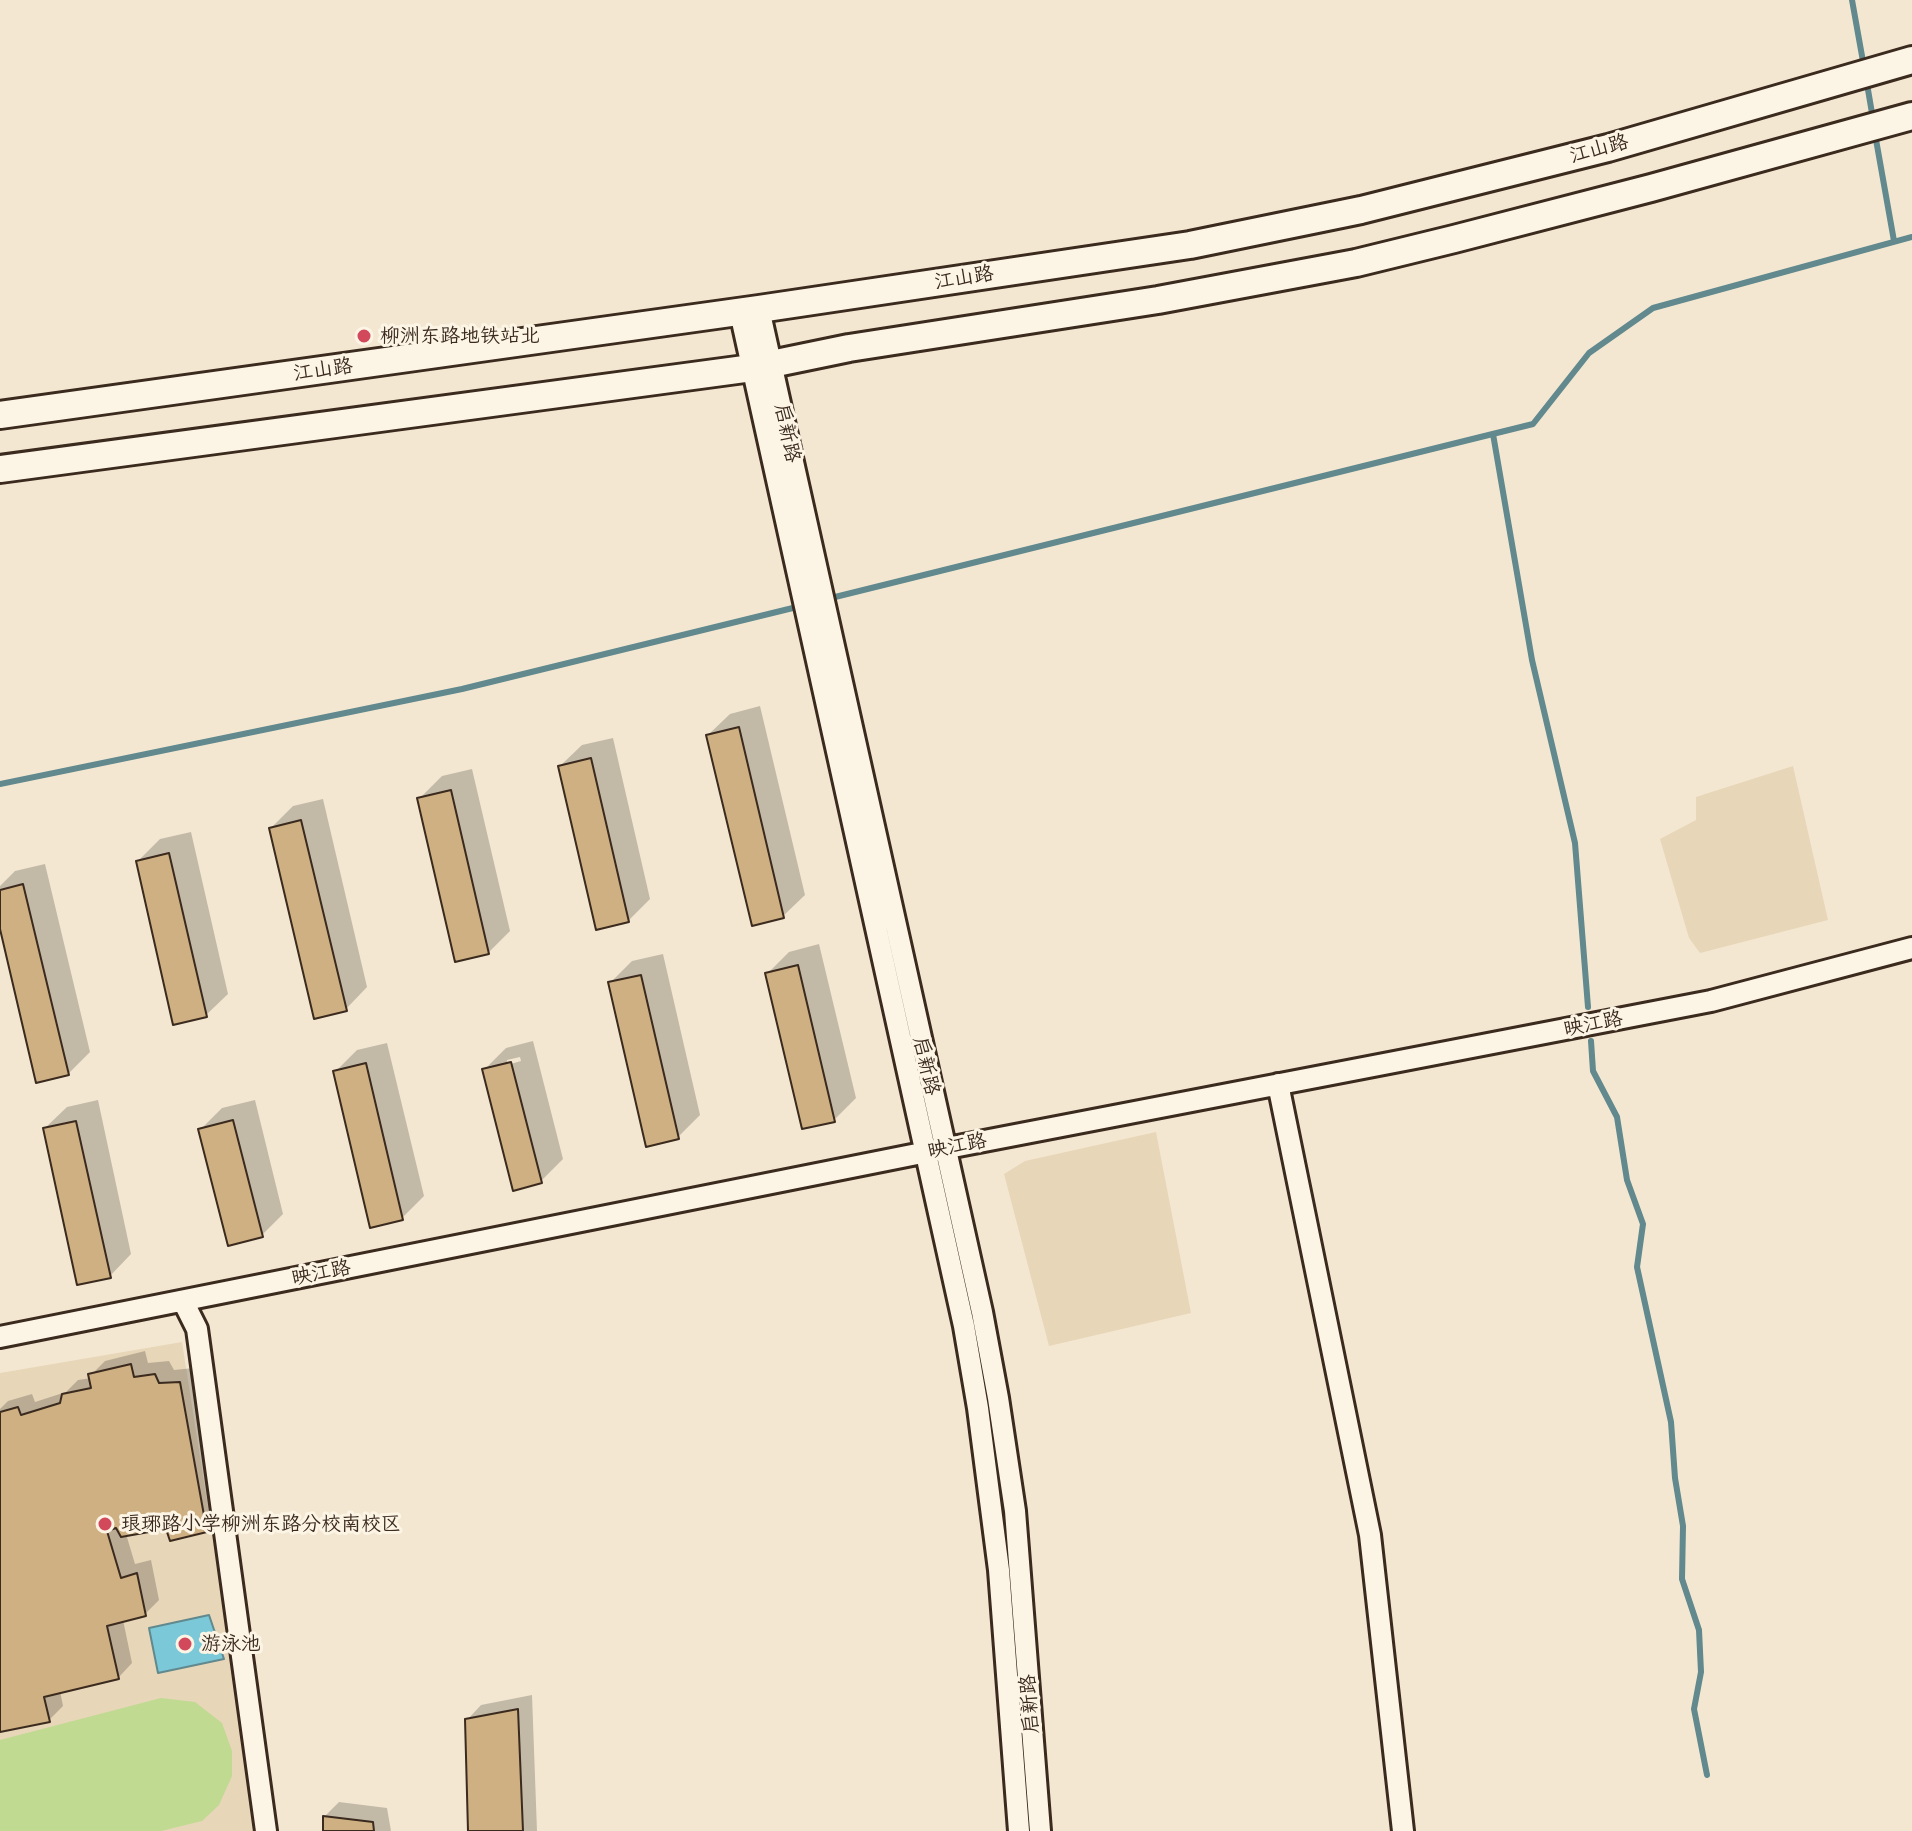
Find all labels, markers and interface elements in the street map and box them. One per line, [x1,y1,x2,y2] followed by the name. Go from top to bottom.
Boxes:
[1567,130,1631,168] street label: 江山路
[932,261,996,295] street label: 江山路
[380,324,540,348] place label: 柳洲东路地铁站北
[355,327,373,345] marker: 柳洲东路地铁站北
[292,354,354,386] street label: 江山路
[769,401,805,465] street label: 启新路
[1561,1006,1625,1042] street label: 映江路
[908,1034,944,1098] street label: 启新路
[925,1128,989,1164] street label: 映江路
[289,1255,353,1291] street label: 映江路
[121,1512,401,1536] place label: 琅琊路小学柳洲东路分校南校区
[96,1515,114,1533] marker: 琅琊路小学柳洲东路分校南校区
[201,1632,261,1656] place label: 游泳池
[176,1635,194,1653] marker: 游泳池
[1016,1673,1044,1735] street label: 启新路

